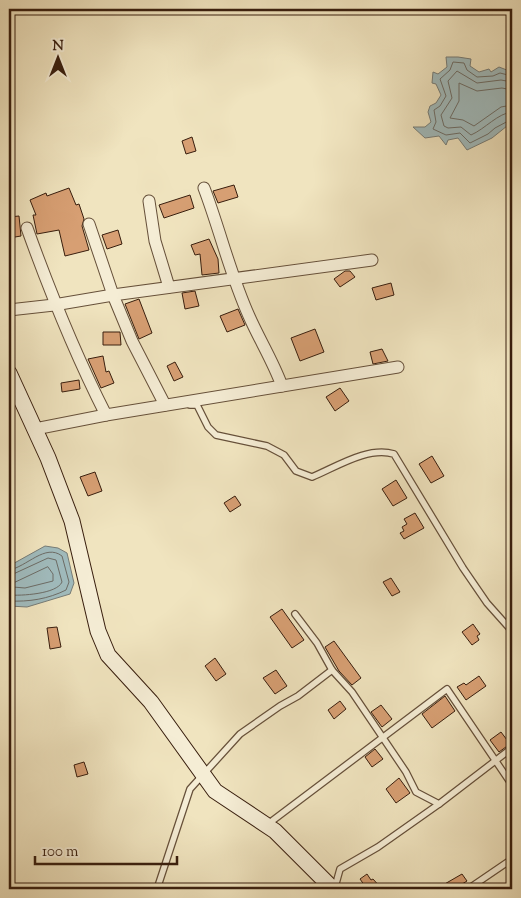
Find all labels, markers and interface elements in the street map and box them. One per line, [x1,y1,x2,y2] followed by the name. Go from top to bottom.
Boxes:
[32,32,82,82] north arrow
[52,37,64,57] text: N
[35,833,178,865] scale bar
[42,842,79,863] text: 100 m

